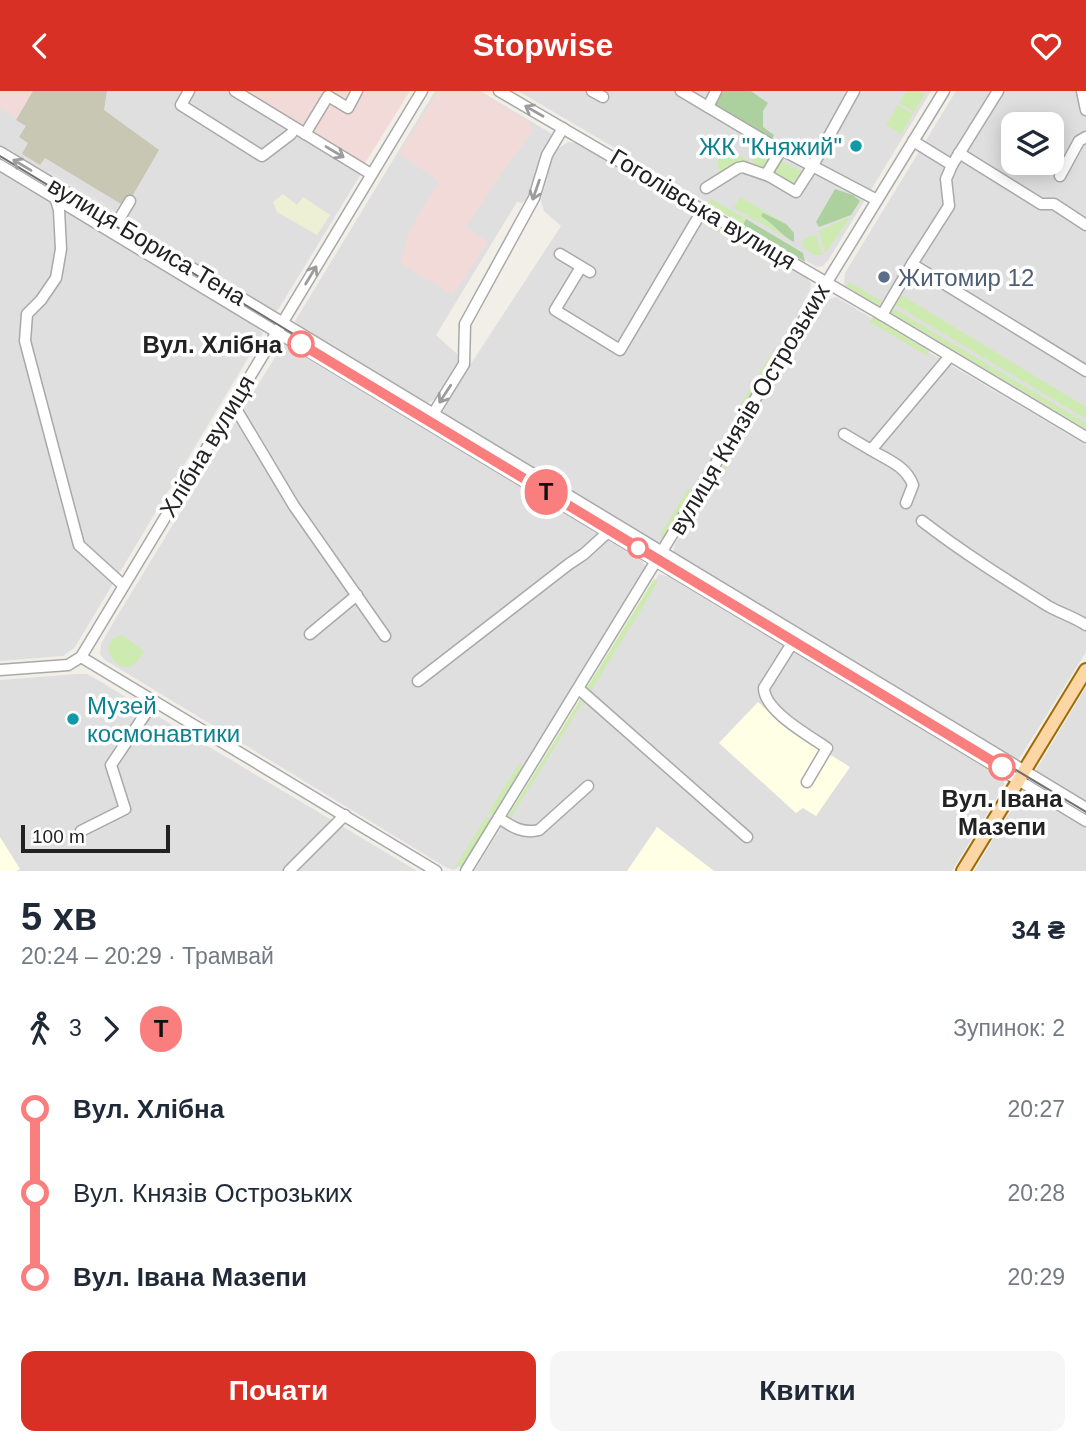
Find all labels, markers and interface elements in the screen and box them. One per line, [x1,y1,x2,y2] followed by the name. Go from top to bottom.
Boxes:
[21,27,59,65] icon: back
[473,27,613,63] text: Stopwise
[1027,27,1065,65] icon: heart
[525,104,545,118] one-way arrow
[1001,112,1064,175] map controls
[1001,112,1064,175] button: layers
[699,133,842,160] place label: ЖК "Княжий"
[848,138,864,154] marker: ЖК "Княжий"
[606,143,800,275] street label: Гоголівська вулиця
[325,145,345,159] one-way arrow
[13,158,33,172] one-way arrow
[43,171,251,311] street label: вулиця Бориса Тена
[529,179,541,201] one-way arrow
[898,264,1034,291] place label: Житомир 12
[304,265,318,285] one-way arrow
[876,269,892,285] marker: Житомир 12
[663,279,835,539] street label: вулиця Князів Острозьких
[142,331,283,358] place label: Вул. Хлібна
[288,331,314,357] marker: Вул. Хлібна
[154,370,260,522] street label: Хлібна вулиця
[437,384,452,403] one-way arrow
[523,469,569,515] line badge: Т
[539,478,553,505] text: Т
[628,538,648,558] unlabelled marker
[87,692,240,747] place label: Музей космонавтики
[65,711,81,727] marker: Музей космонавтики
[989,754,1015,780] marker: Вул. Івана Мазепи
[941,785,1063,840] place label: Вул. Івана Мазепи
[21,822,170,854] scale bar
[32,826,85,847] text: 100 m
[21,896,97,938] text: 5 хв
[1012,915,1065,945] text: 34 ₴
[21,943,274,969] text: 20:24 – 20:29 · Трамвай
[21,1010,59,1048] icon: walk
[92,1010,130,1048] icon: forward
[69,1015,82,1041] text: 3
[154,1015,168,1042] text: Т
[953,1015,1065,1041] text: Зупинок: 2
[73,1094,224,1124] text: Вул. Хлібна
[1007,1096,1065,1122] text: 20:27
[73,1178,353,1208] text: Вул. Князів Острозьких
[1007,1180,1065,1206] text: 20:28
[73,1262,307,1292] text: Вул. Івана Мазепи
[1007,1264,1065,1290] text: 20:29
[21,1351,536,1431] button: Почати
[550,1351,1065,1431] button: Квитки

